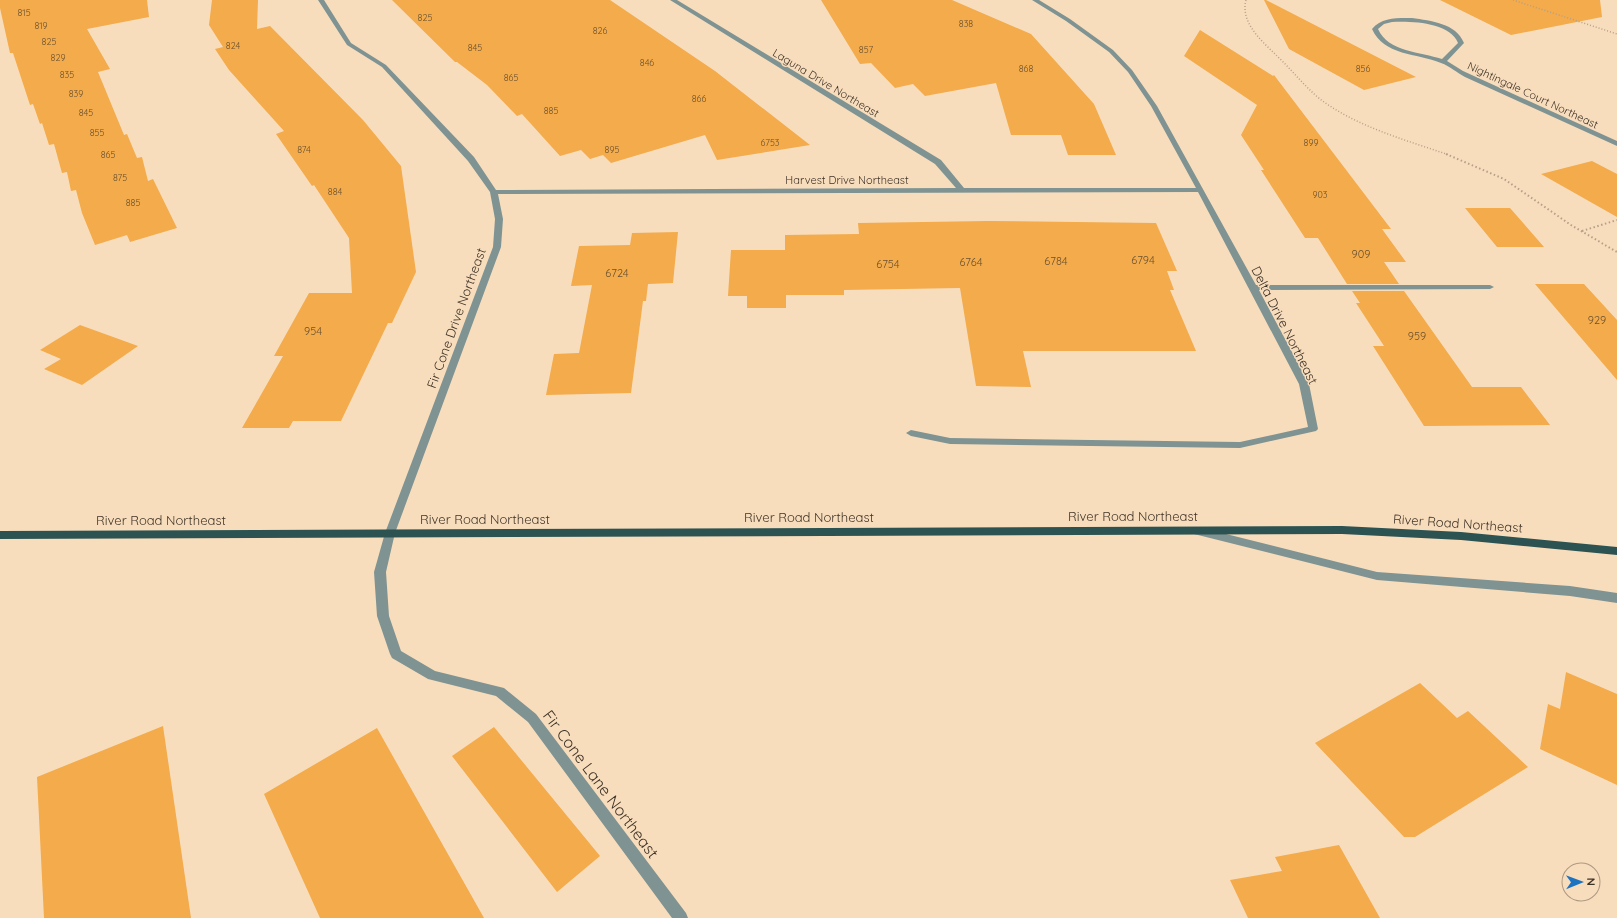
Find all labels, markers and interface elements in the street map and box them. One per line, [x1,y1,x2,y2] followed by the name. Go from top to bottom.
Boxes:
[17,7,31,18] house number: 815
[418,12,432,23] house number: 825
[959,18,973,29] house number: 838
[34,20,48,31] house number: 819
[593,25,607,36] house number: 826
[42,36,56,47] house number: 825
[226,40,240,51] house number: 824
[468,42,482,53] house number: 845
[859,44,874,55] house number: 857
[770,46,882,120] street label: Laguna Drive Northeast
[51,52,65,63] house number: 829
[640,57,654,68] house number: 846
[1465,58,1601,132] street label: Nightingale Court Northeast
[1019,63,1033,74] house number: 868
[1356,63,1370,74] house number: 856
[60,69,74,80] house number: 835
[504,72,518,83] house number: 865
[69,88,83,99] house number: 839
[692,93,706,104] house number: 866
[544,105,558,116] house number: 885
[79,107,93,118] house number: 845
[90,127,104,138] house number: 855
[760,137,780,148] house number: 6753
[1304,137,1318,148] house number: 899
[297,144,311,155] house number: 874
[605,144,619,155] house number: 895
[101,149,115,160] house number: 865
[113,172,127,183] house number: 875
[785,173,909,187] street label: Harvest Drive Northeast
[328,186,342,197] house number: 884
[1312,189,1328,200] house number: 903
[126,197,140,208] house number: 885
[423,246,489,390] street label: Fir Cone Drive Northeast
[1352,247,1370,261] house number: 909
[1131,253,1155,267] house number: 6794
[1044,254,1068,268] house number: 6784
[959,255,983,269] house number: 6764
[876,257,900,271] house number: 6754
[1248,263,1322,387] street label: Delta Drive Northeast
[605,266,629,280] house number: 6724
[1588,313,1606,327] house number: 929
[304,324,322,338] house number: 954
[1408,329,1426,343] house number: 959
[1068,508,1198,524] street label: River Road Northeast
[744,509,874,525] street label: River Road Northeast
[1393,510,1523,536] street label: River Road Northeast
[420,511,550,527] street label: River Road Northeast
[96,512,226,528] street label: River Road Northeast
[539,706,663,862] street label: Fir Cone Lane Northeast
[1561,862,1601,902] north arrow
[1584,878,1598,886] text: N

